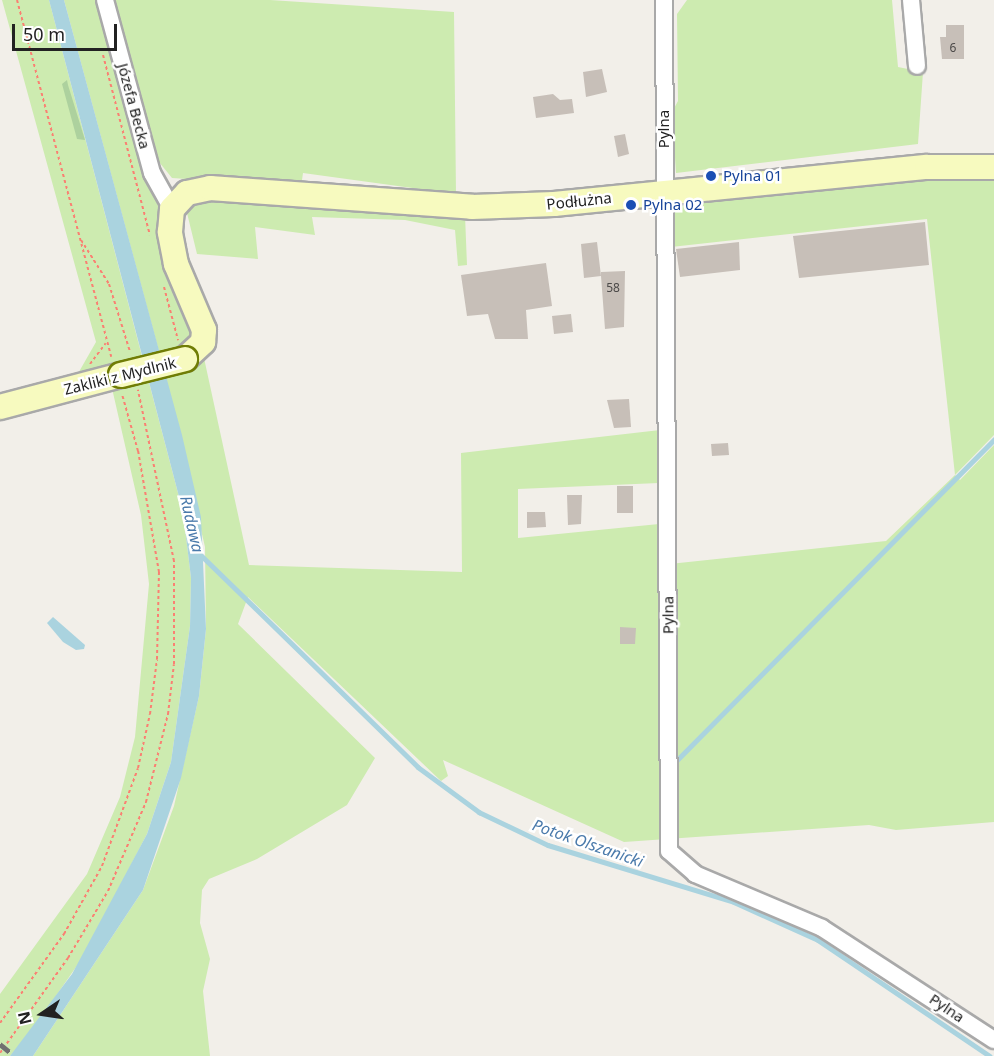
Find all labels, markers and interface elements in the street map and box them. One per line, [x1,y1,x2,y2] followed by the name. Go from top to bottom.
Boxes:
[15,12,120,50] scale bar
[23,22,65,46] text: 50 m
[950,41,956,55] house number: 6
[114,61,154,151] street label: Józefa Becka
[655,110,673,148] street label: Pylna
[723,167,782,185] place label: Pylna 01
[704,169,718,183] marker: Pylna 01
[546,189,612,213] street label: Podłużna
[643,196,702,214] place label: Pylna 02
[624,198,638,212] marker: Pylna 02
[606,281,620,295] house number: 58
[62,353,178,399] street label: Zakliki z Mydlnik
[176,494,208,554] water label: Rudawa
[659,596,677,634] street label: Pylna
[530,815,646,871] water label: Potok Olszanicki
[12,984,72,1044] north arrow
[926,990,968,1026] street label: Pylna
[12,1009,37,1027] text: N

